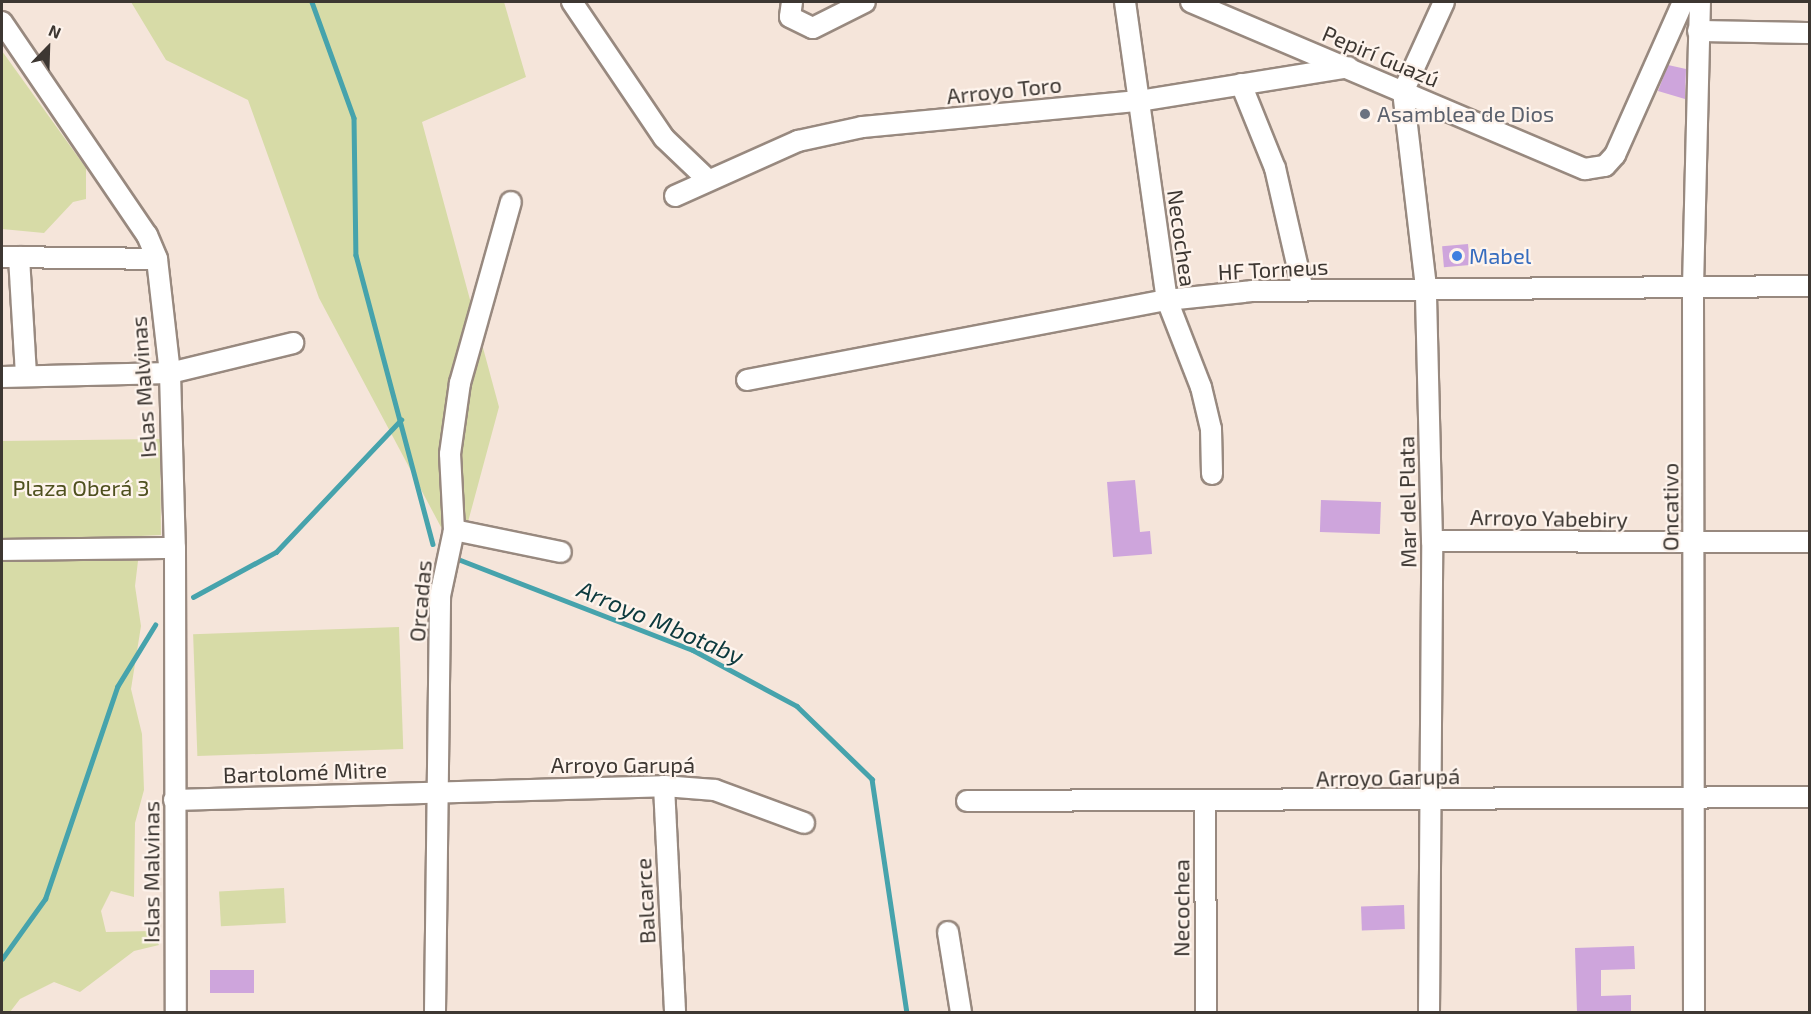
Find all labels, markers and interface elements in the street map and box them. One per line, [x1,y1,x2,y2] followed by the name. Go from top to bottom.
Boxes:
[18,18,78,78] north arrow
[46,20,64,42] text: N
[1319,20,1443,92] street label: Pepirí Guazú
[945,71,1063,109] street label: Arroyo Toro
[1377,101,1554,127] place label: Asamblea de Dios
[1358,107,1372,121] marker: Asamblea de Dios
[1162,188,1202,288] street label: Necochea
[1469,243,1531,269] place label: Mabel
[1450,249,1464,263] marker: Mabel
[1217,253,1329,285] street label: HF Torneus
[125,315,161,459] street label: Islas Malvinas
[1393,435,1421,569] street label: Mar del Plata
[1657,463,1683,551] street label: Oncativo
[13,475,149,501] park label: Plaza Oberá 3
[1470,503,1628,533] street label: Arroyo Yabebiry
[403,559,437,643] street label: Orcadas
[574,574,748,670] water label: Arroyo Mbotaby
[551,752,695,778] street label: Arroyo Garupá
[223,756,387,788] street label: Bartolomé Mitre
[1316,763,1460,791] street label: Arroyo Garupá
[138,801,164,943] street label: Islas Malvinas
[630,857,660,945] street label: Balcarce
[1168,859,1194,957] street label: Necochea

